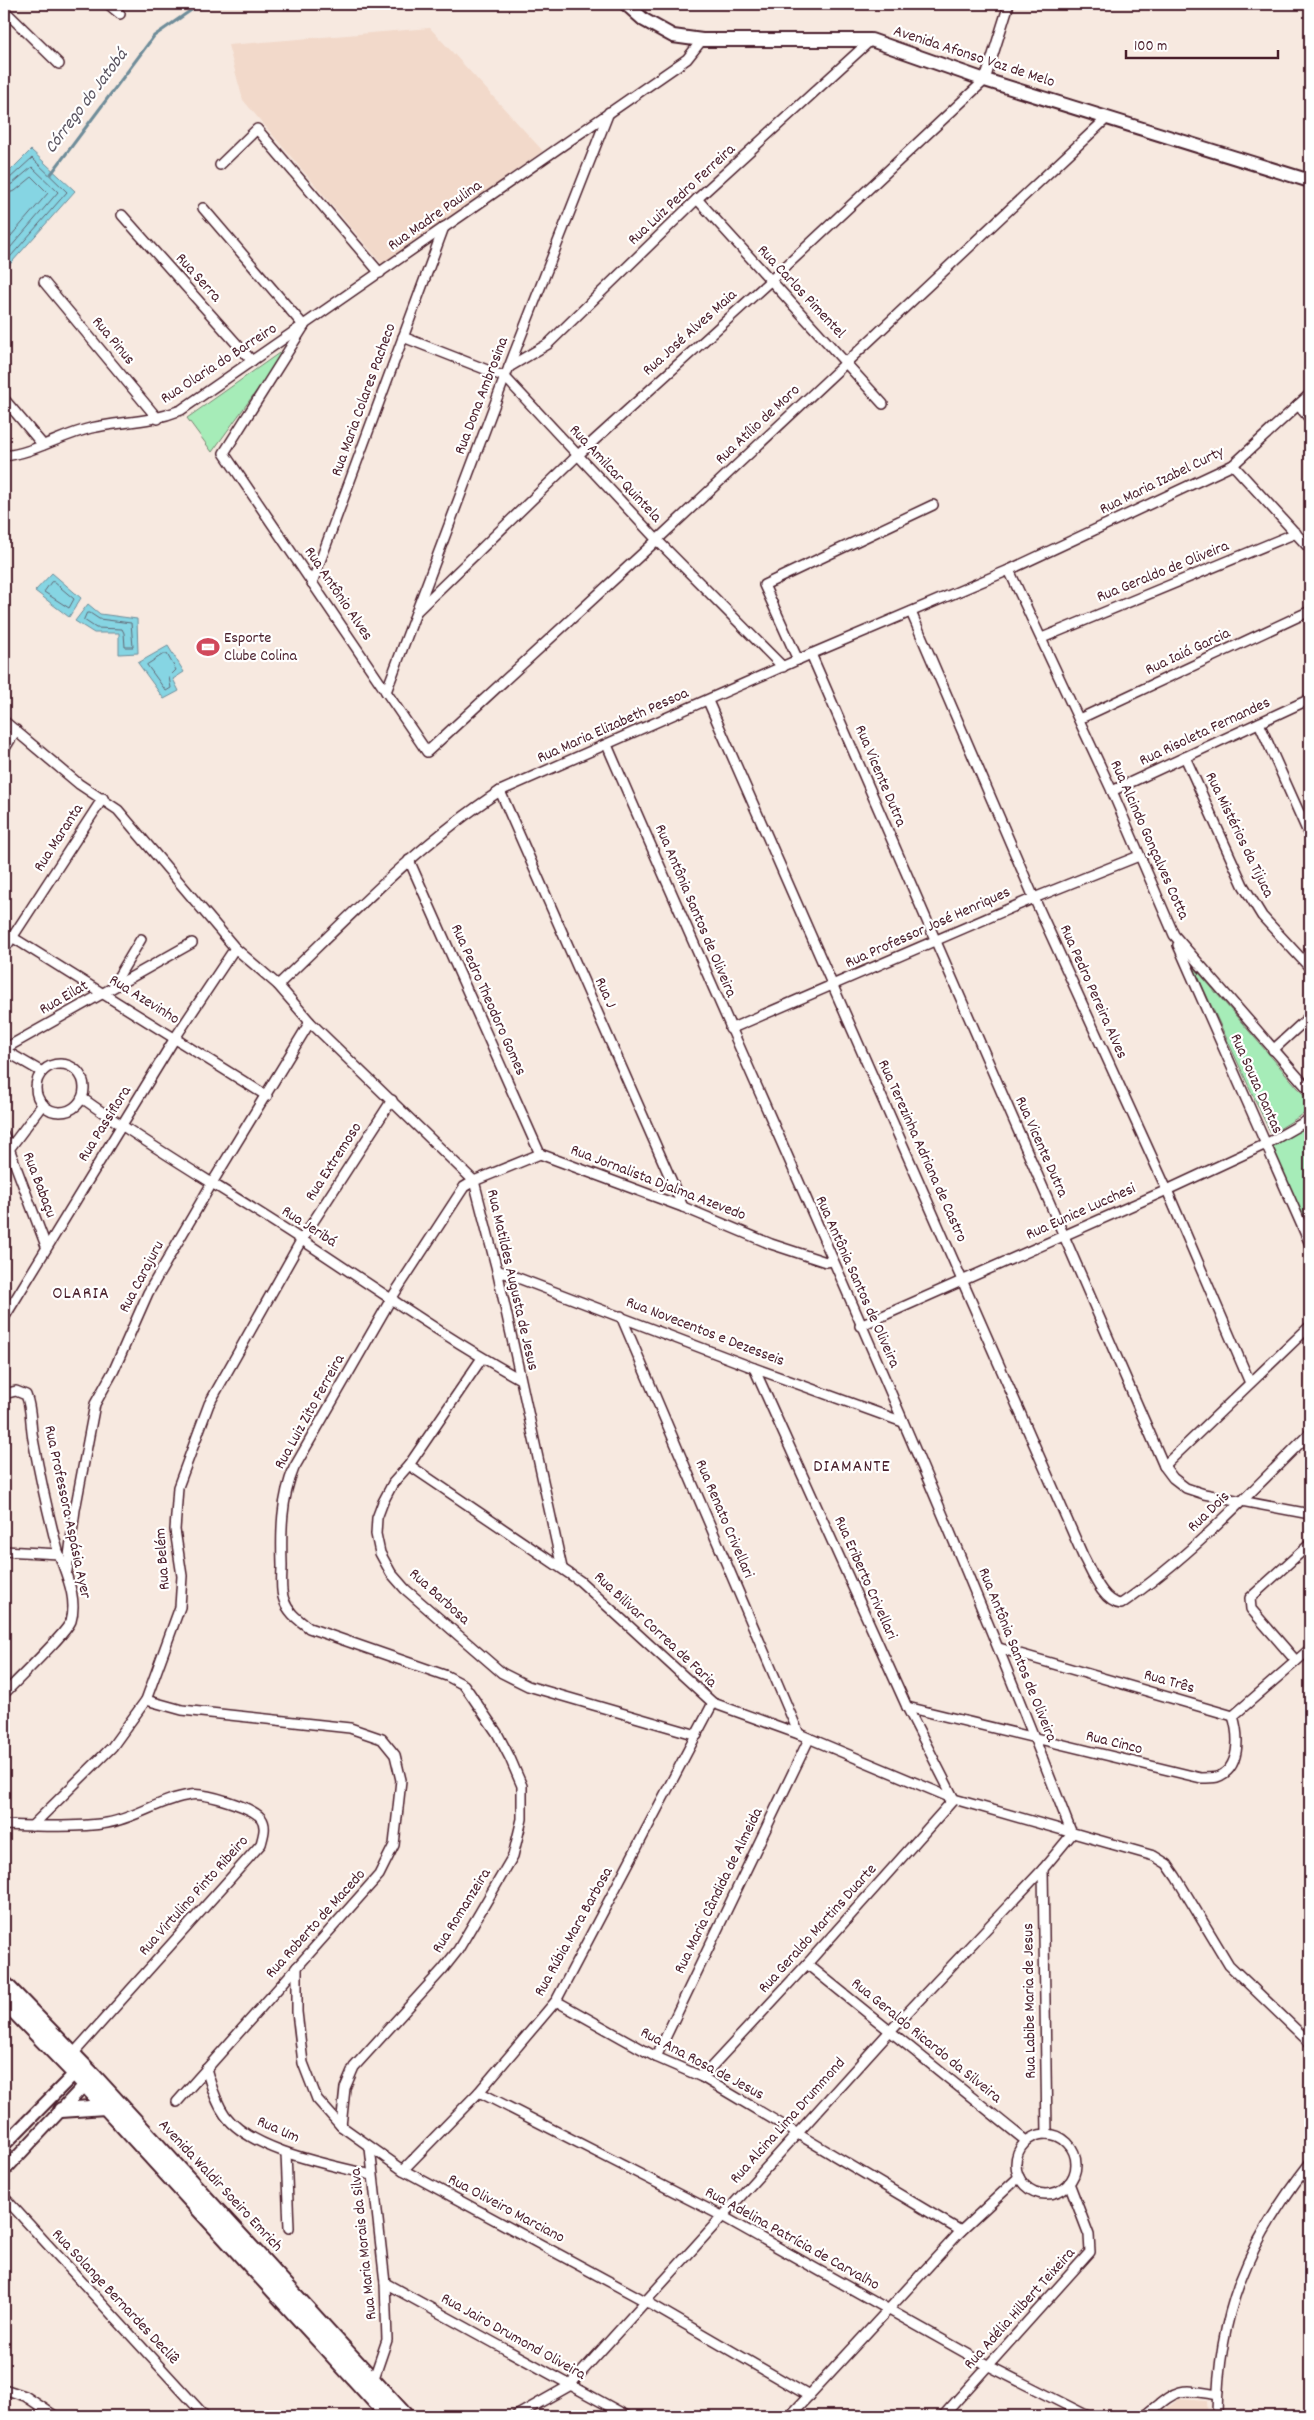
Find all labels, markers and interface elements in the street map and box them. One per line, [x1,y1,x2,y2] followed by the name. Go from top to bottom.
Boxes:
[890,20,1058,94] street label: Avenida Afonso Vaz de Melo
[1126,28,1279,60] scale bar
[1134,36,1167,58] text: 100 m
[39,43,136,160] water label: Córrego do Jatobá
[623,139,741,251] street label: Rua Luiz Pedro Ferreira
[383,175,487,257] street label: Rua Madre Paulina
[751,240,851,344] street label: Rua Carlos Pimentel
[170,248,227,308] street label: Rua Serra
[638,284,743,382] street label: Rua José Alves Maia
[86,312,140,370] street label: Rua Pinus
[156,318,282,410] street label: Rua Olaria do Barreiro
[326,320,402,480] street label: Rua Maria Colares Pacheco
[449,334,515,458] street label: Rua Dona Ambrosina
[710,380,806,470] street label: Rua Atílio de Moro
[563,420,667,529] street label: Rua Amilcar Quintela
[1096,441,1229,521] street label: Rua Maria Izabel Curty
[1093,535,1233,609] street label: Rua Geraldo de Oliveira
[298,542,378,646] street label: Rua Antônio Alves
[1142,622,1235,682] street label: Rua Iaiá Garcia
[224,627,297,668] place label: Esporte Clube Colina
[195,634,221,660] sports icon: Esporte Clube Colina
[534,682,693,770] street label: Rua Maria Elizabeth Pessoa
[1136,691,1274,772] street label: Rua Risoleta Fernandes
[848,722,912,831] street label: Rua Vicente Dutra
[1103,757,1195,924] street label: Rua Alcindo Gonçalves Cotta
[1199,768,1280,902] street label: Rua Mistérios da Tijuca
[28,799,90,877] street label: Rua Maranta
[648,821,742,1002] street label: Rua Antônia Santos de Oliveira
[842,881,1014,975] street label: Rua Professor José Henriques
[444,921,532,1080] street label: Rua Pedro Theodoro Gomes
[1053,921,1133,1063] street label: Rua Pedro Pereira Alves
[104,969,184,1031] street label: Rua Azevinho
[588,974,622,1012] street label: Rua J
[35,975,93,1021] street label: Rua Eilat
[1224,1030,1288,1138] street label: Rua Souza Dantas
[871,1056,973,1246] street label: Rua Terezinha Adriana de Castro
[73,1081,138,1166] street label: Rua Passiflora
[1008,1093,1074,1202] street label: Rua Vicente Dutra
[300,1118,368,1206] street label: Rua Extremoso
[567,1139,749,1227] street label: Rua Jornalista Djalma Azevedo
[16,1149,62,1221] street label: Rua Babaçu
[1023,1178,1140,1246] street label: Rua Eunice Lucchesi
[480,1187,544,1373] street label: Rua Matildes Augusta de Jesus
[809,1192,906,1372] street label: Rua Antônia Santos de Oliveira
[277,1200,341,1254] street label: Rua Jeribá
[113,1237,171,1317] street label: Rua Carajuru
[52,1282,110,1307] district label: OLARIA
[622,1291,788,1373] street label: Rua Novecentos e Dezesseis
[269,1350,351,1474] street label: Rua Luiz Zito Ferreira
[37,1423,97,1601] street label: Rua Professora Aspásia Ayer
[813,1455,891,1480] district label: DIAMANTE
[689,1456,759,1582] street label: Rua Renato Crivellari
[1183,1486,1235,1538] street label: Rua Dois
[827,1513,903,1644] street label: Rua Eriberto Crivellari
[149,1527,177,1591] street label: Rua Belém
[403,1563,475,1631] street label: Rua Barbosa
[971,1564,1063,1746] street label: Rua Antônia Santos de Oliveira
[588,1567,722,1694] street label: Rua Bilivar Correa de Faria
[1141,1664,1197,1700] street label: Rua Três
[1083,1725,1145,1761] street label: Rua Cinco
[669,1804,769,1978] street label: Rua Maria Cândida de Almeida
[134,1831,254,1961] street label: Rua Virtulino Pinto Ribeiro
[753,1859,883,1999] street label: Rua Geraldo Martins Duarte
[529,1863,619,2001] street label: Rua Rúbia Mara Barbosa
[260,1864,372,1984] street label: Rua Roberto de Macedo
[427,1864,497,1958] street label: Rua Romanzeira
[1017,1923,1043,2079] street label: Rua Labibe Maria de Jesus
[846,1973,1007,2109] street label: Rua Geraldo Ricardo da Silveira
[636,2022,768,2107] street label: Rua Ana Rosa de Jesus
[725,2053,851,2189] street label: Rua Alcina Lima Drummond
[253,2110,303,2150] street label: Rua Um
[152,2115,288,2257] street label: Avenida Waldir Soeiro Emrich
[345,2166,383,2321] street label: Rua Maria Morais da Silva
[443,2168,569,2250] street label: Rua Oliveiro Marciano
[700,2181,884,2297] street label: Rua Adelina Patrícia de Carvalho
[46,2224,184,2370] street label: Rua Solange Bernardes Decliê
[959,2243,1081,2375] street label: Rua Adélia Hilbert Teixeira
[436,2288,590,2387] street label: Rua Jairo Drumond Oliveira

